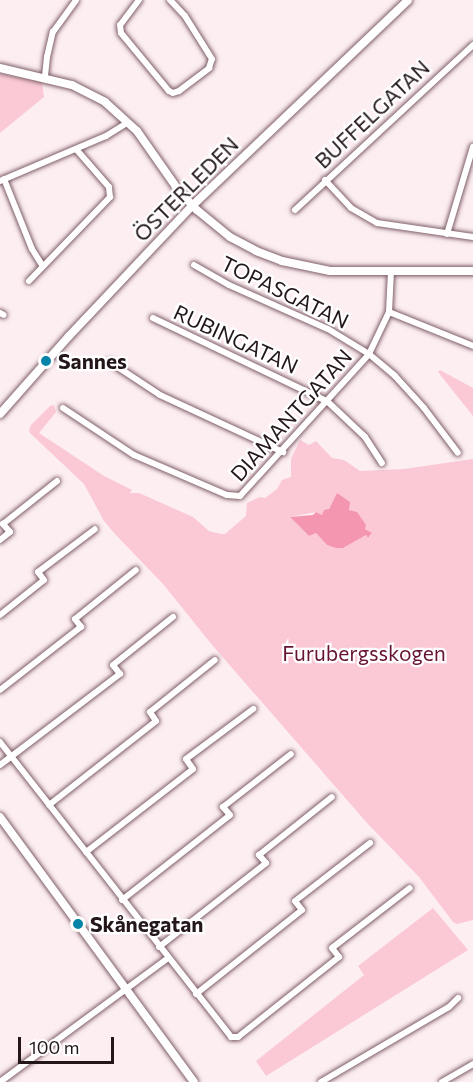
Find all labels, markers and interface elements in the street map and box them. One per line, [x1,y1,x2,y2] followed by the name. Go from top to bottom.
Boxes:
[310,55,434,173] street label: BUFFELGATAN
[128,131,244,247] street label: ÖSTERLEDEN
[217,250,353,334] street label: TOPASGATAN
[170,299,302,379] street label: RUBINGATAN
[225,344,357,486] street label: DIAMANTGATAN
[58,348,127,374] place label: Sannes
[39,354,53,368] marker: Sannes
[282,640,446,666] park label: Furubergsskogen
[90,911,203,937] place label: Skånegatan
[71,917,85,931] marker: Skånegatan
[21,1025,117,1063] scale bar
[29,1036,79,1058] text: 100 m

